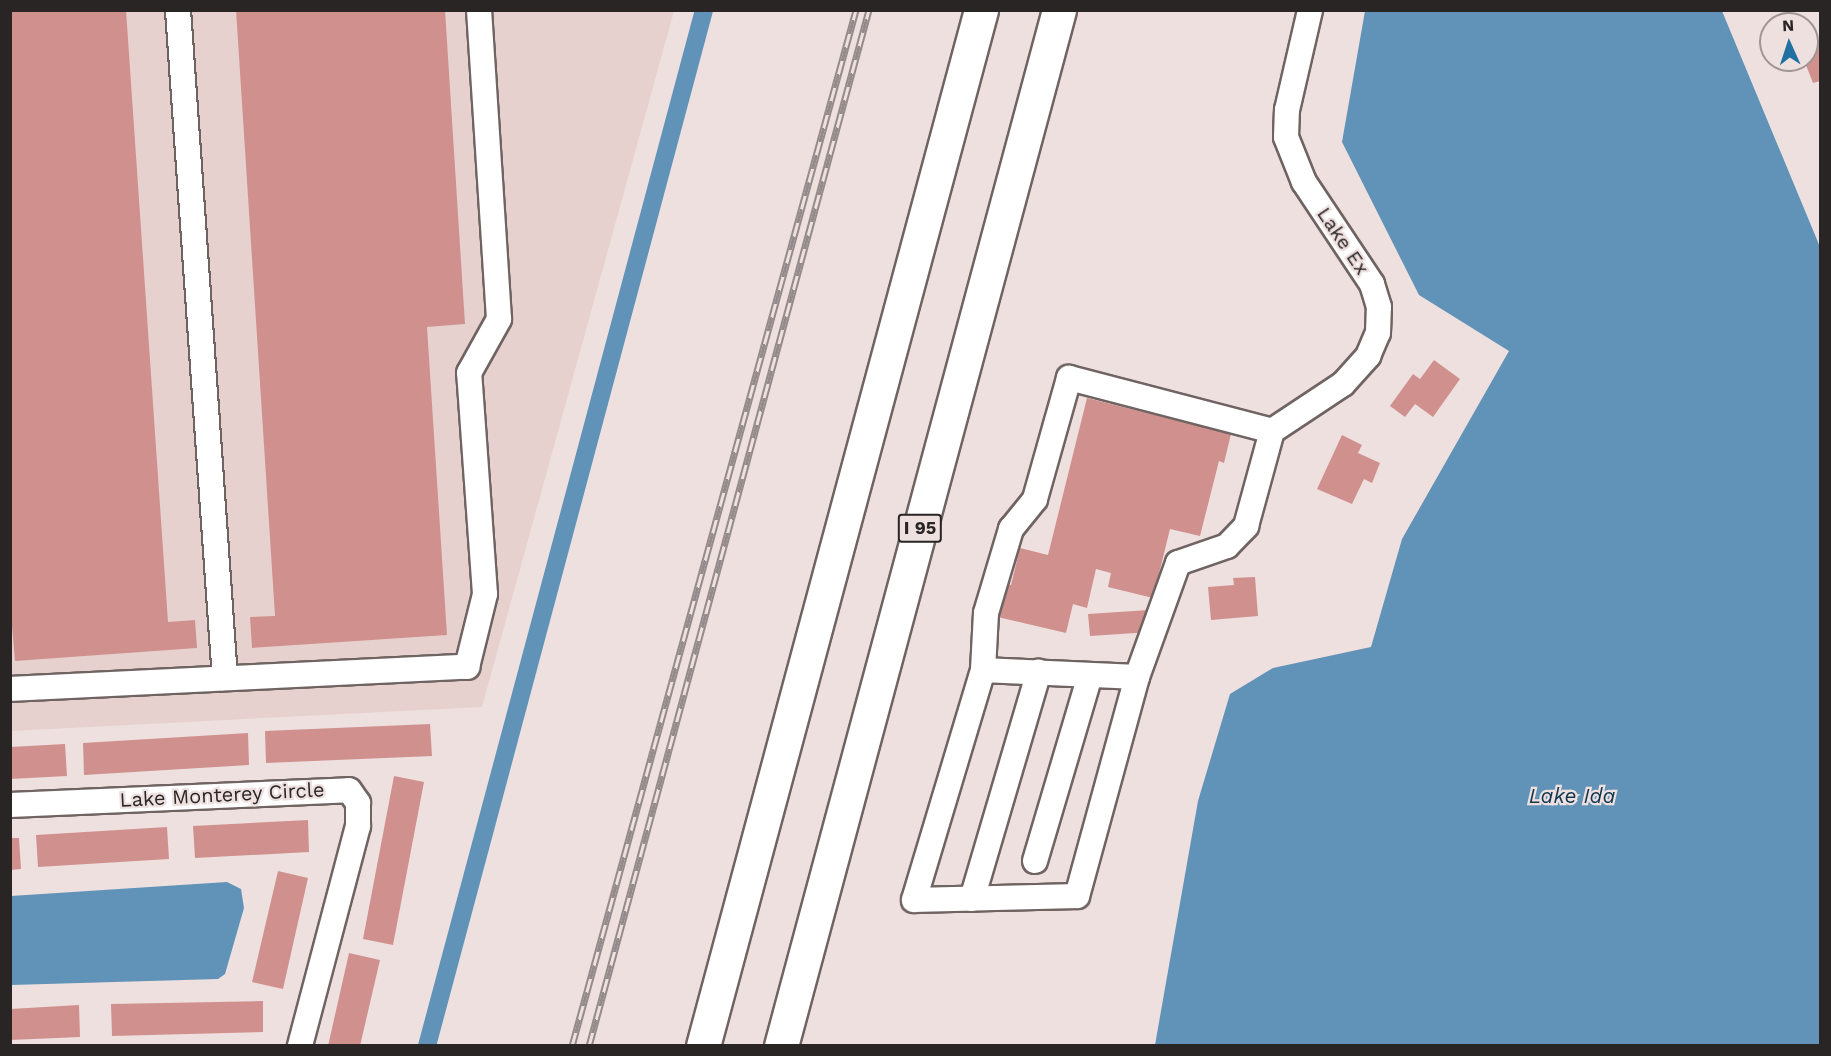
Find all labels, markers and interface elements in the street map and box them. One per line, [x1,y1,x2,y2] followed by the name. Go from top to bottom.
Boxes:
[1759,12,1819,72] north arrow
[1782,16,1795,35] text: N
[1312,203,1374,279] street label: Lake Ex
[898,513,942,543] road number: I 95
[119,778,325,812] street label: Lake Monterey Circle
[1529,783,1615,809] water label: Lake Ida

